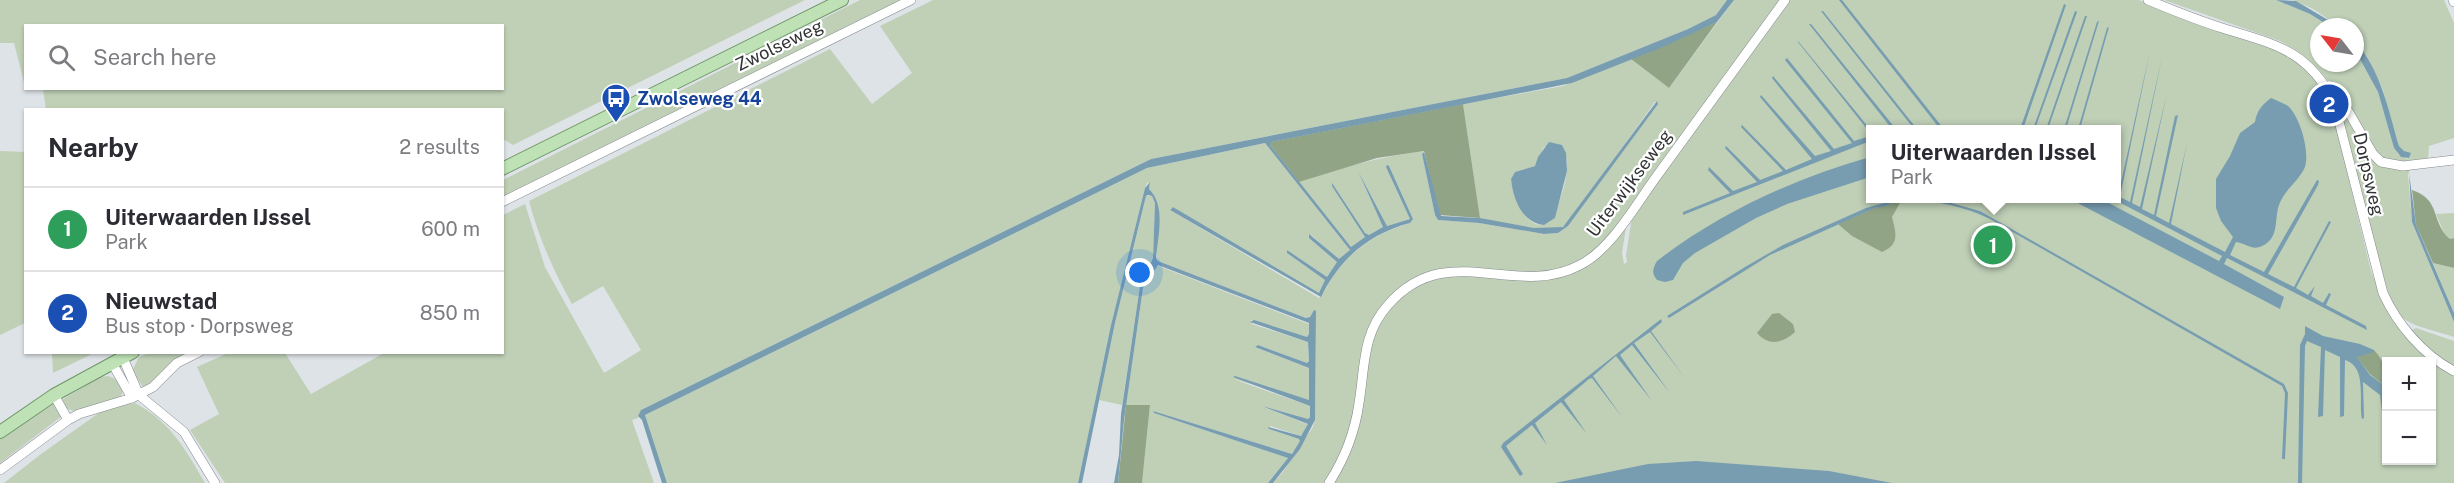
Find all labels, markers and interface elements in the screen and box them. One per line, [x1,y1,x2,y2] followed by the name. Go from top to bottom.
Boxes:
[732,15,826,75] street label: Zwolseweg
[2310,18,2364,72] north arrow
[24,24,504,90] search box
[45,41,78,74] icon: search
[93,44,217,70] text: Search here
[600,82,632,124] bus stop icon: Zwolseweg 44
[2310,82,2348,126] pin: 2
[637,88,762,109] place label: Zwolseweg 44
[1582,125,1676,241] street label: Uiterwijkseweg
[1866,125,2121,203] popup
[2349,130,2389,218] street label: Dorpsweg
[48,132,138,163] text: Nearby
[399,135,480,159] text: 2 results
[1890,139,2097,165] text: Uiterwaarden IJssel
[1890,165,1933,189] text: Park
[105,204,311,230] text: Uiterwaarden IJssel
[63,217,72,241] text: 1
[421,217,480,241] text: 600 m
[1974,222,2012,268] pin: 1
[105,230,148,254] text: Park
[1125,258,1154,287] your location
[105,288,217,314] text: Nieuwstad
[61,301,74,325] text: 2
[420,301,480,325] text: 850 m
[105,314,294,338] text: Bus stop · Dorpsweg
[2382,357,2436,465] map controls
[2382,357,2436,411] button: +
[2382,411,2436,465] button: −

